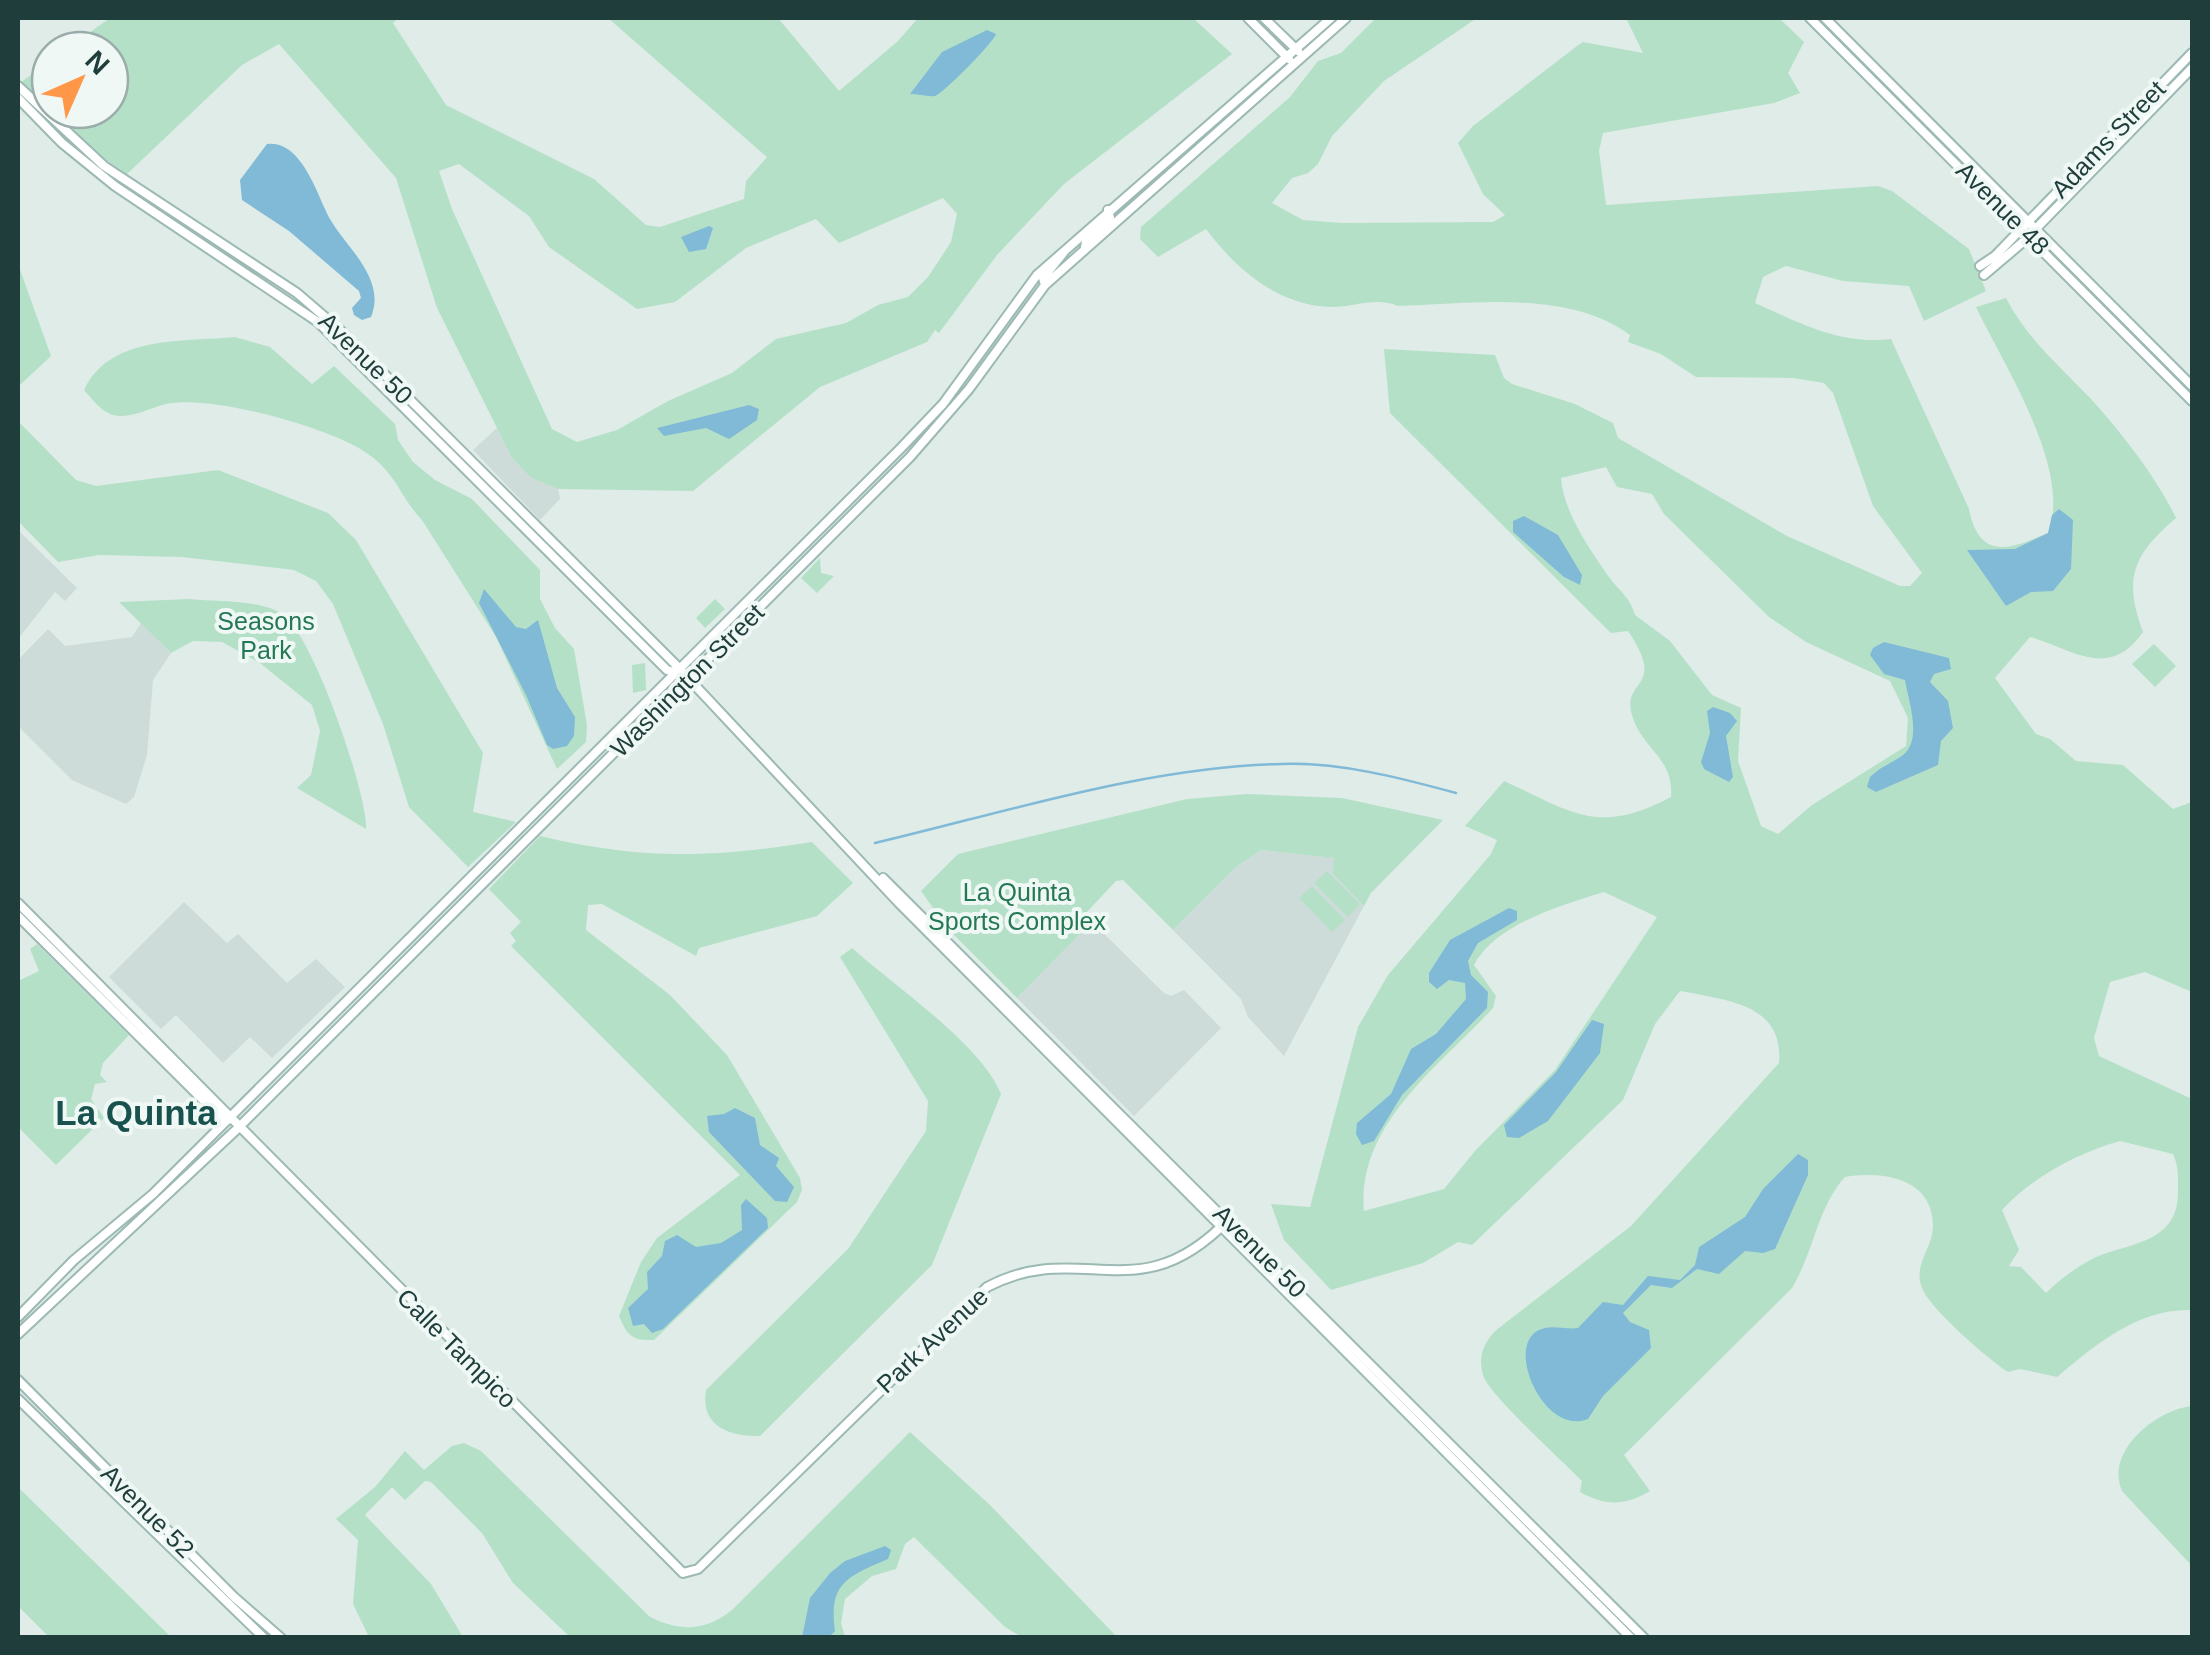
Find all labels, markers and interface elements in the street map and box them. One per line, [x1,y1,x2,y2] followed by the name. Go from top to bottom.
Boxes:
[30,30,130,130] north arrow
[79,45,115,81] text: N
[2045,75,2171,203] street label: Adams Street
[1951,156,2055,260] street label: Avenue 48
[313,307,419,409] street label: Avenue 50
[605,598,769,762] street label: Washington Street
[217,607,315,664] park label: Seasons Park
[928,878,1106,935] park label: La Quinta Sports Complex
[55,1093,217,1132] district label: La Quinta
[1208,1199,1312,1303] street label: Avenue 50
[871,1282,993,1398] street label: Park Avenue
[392,1283,522,1413] street label: Calle Tampico
[96,1459,200,1563] street label: Avenue 52

